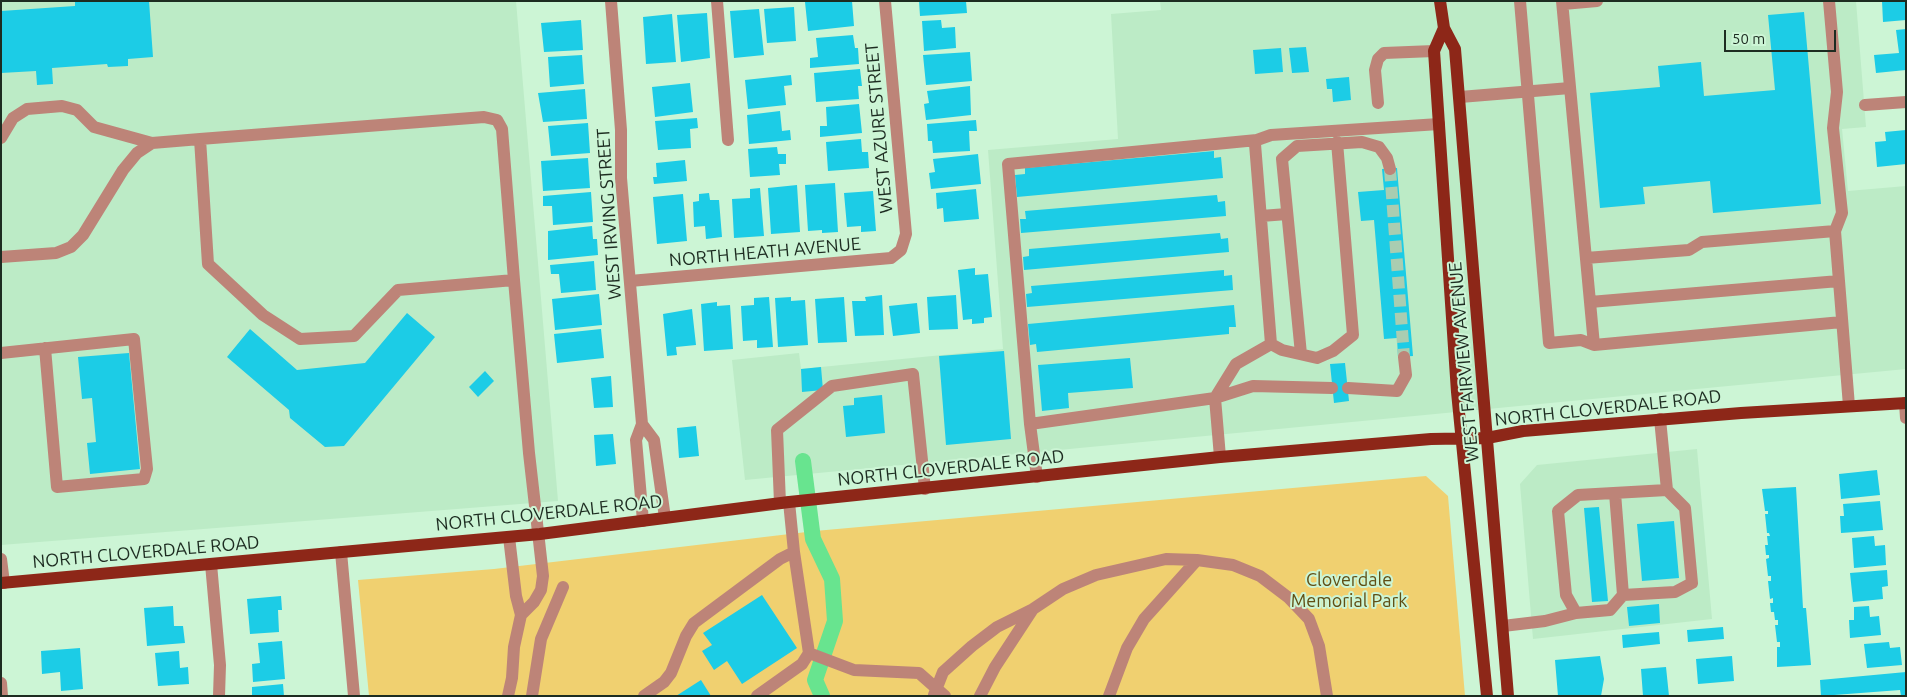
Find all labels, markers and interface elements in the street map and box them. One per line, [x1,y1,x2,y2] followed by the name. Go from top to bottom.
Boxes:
[1727,20,1840,52] scale bar
[1732,30,1765,47] text: 50 m
[861,42,897,214] street label: WEST AZURE STREET
[592,128,626,300] street label: WEST IRVING STREET
[668,233,862,271] street label: NORTH HEATH AVENUE
[1444,261,1484,463] street label: WEST FAIRVIEW AVENUE
[1494,385,1722,431] street label: NORTH CLOVERDALE ROAD
[837,445,1065,491] street label: NORTH CLOVERDALE ROAD
[435,490,663,536] street label: NORTH CLOVERDALE ROAD
[32,531,260,573] street label: NORTH CLOVERDALE ROAD
[1291,569,1407,612] park label: Cloverdale Memorial Park

